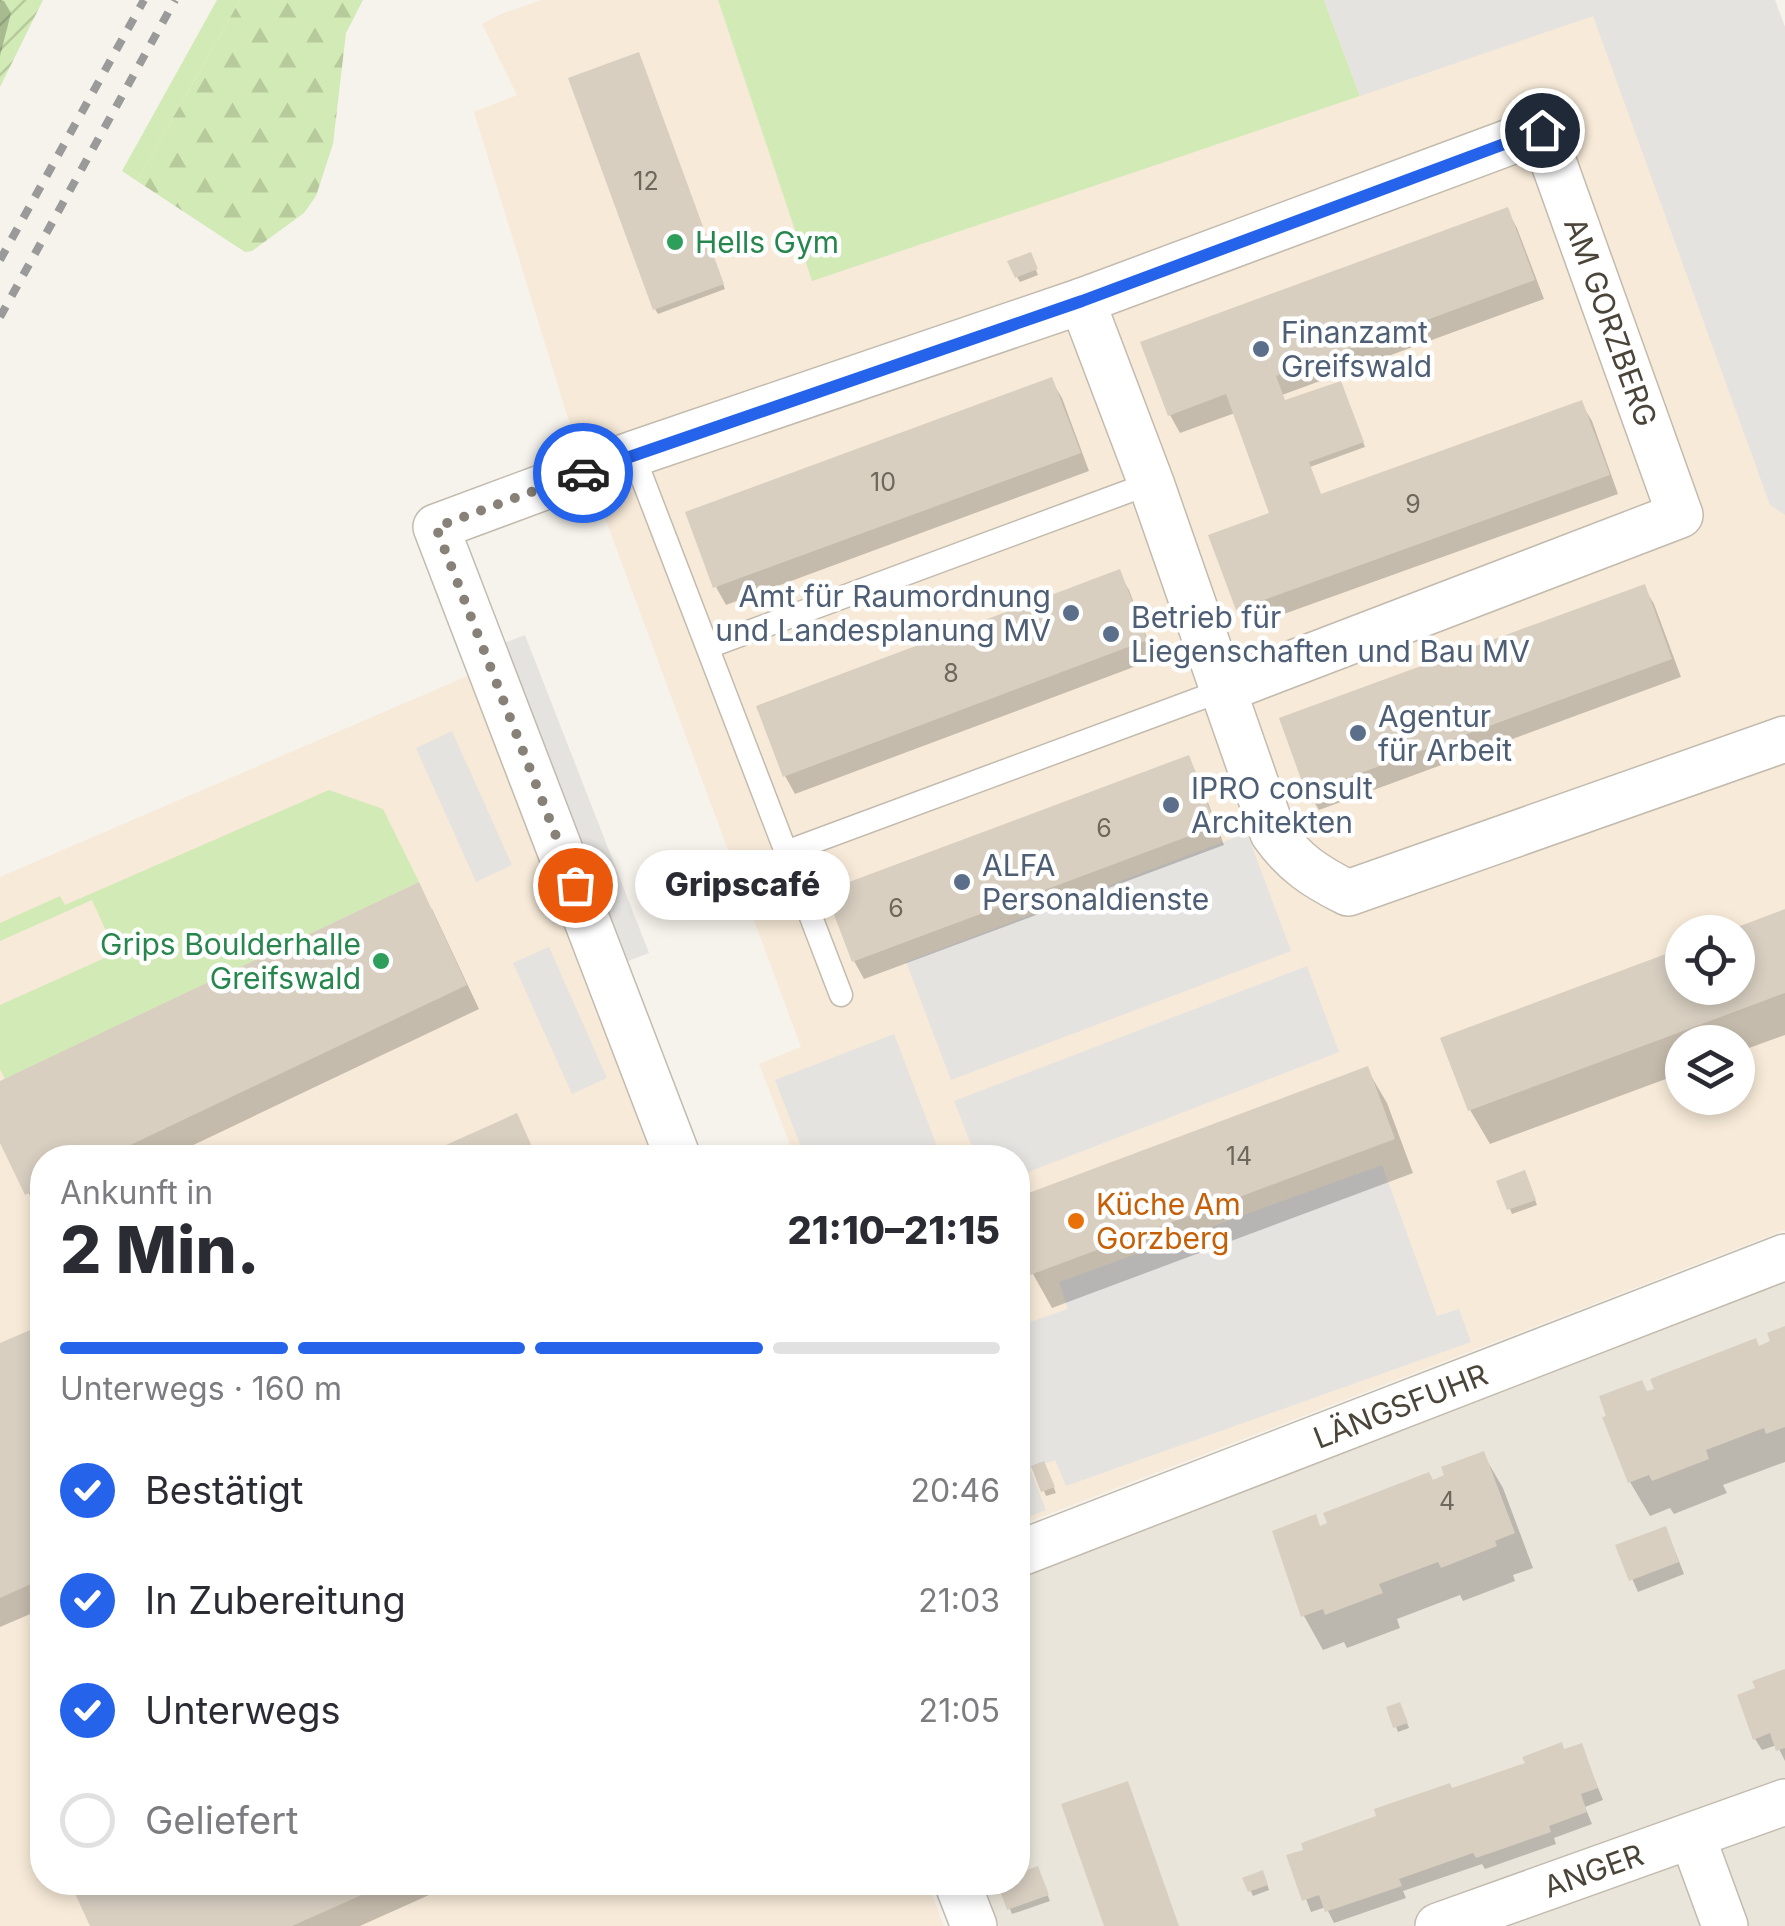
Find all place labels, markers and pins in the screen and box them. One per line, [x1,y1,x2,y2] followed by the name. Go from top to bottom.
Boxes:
[1500,88,1585,173] pin
[695,224,839,260] place label: Hells Gym
[664,231,686,253] marker: Hells Gym
[1281,314,1432,384] place label: Finanzamt Greifswald
[1250,338,1272,360] marker: Finanzamt Greifswald
[715,578,1051,648] place label: Amt für Raumordnung und Landesplanung MV
[1131,599,1530,669] place label: Betrieb für Liegenschaften und Bau MV
[1060,602,1082,624] marker: Amt für Raumordnung und Landesplanung MV
[1100,623,1122,645] marker: Betrieb für Liegenschaften und Bau MV
[1378,698,1512,768] place label: Agentur für Arbeit
[1347,722,1369,744] marker: Agentur für Arbeit
[1191,770,1373,840] place label: IPRO consult Architekten
[1160,794,1182,816] marker: IPRO consult Architekten
[533,843,618,928] pin
[982,847,1209,917] place label: ALFA Personaldienste
[635,850,850,920] callout: Gripscafé
[951,871,973,893] marker: ALFA Personaldienste
[100,926,361,996] place label: Grips Boulderhalle Greifswald
[370,950,392,972] marker: Grips Boulderhalle Greifswald
[1096,1186,1241,1256] place label: Küche Am Gorzberg
[1065,1210,1087,1232] marker: Küche Am Gorzberg

